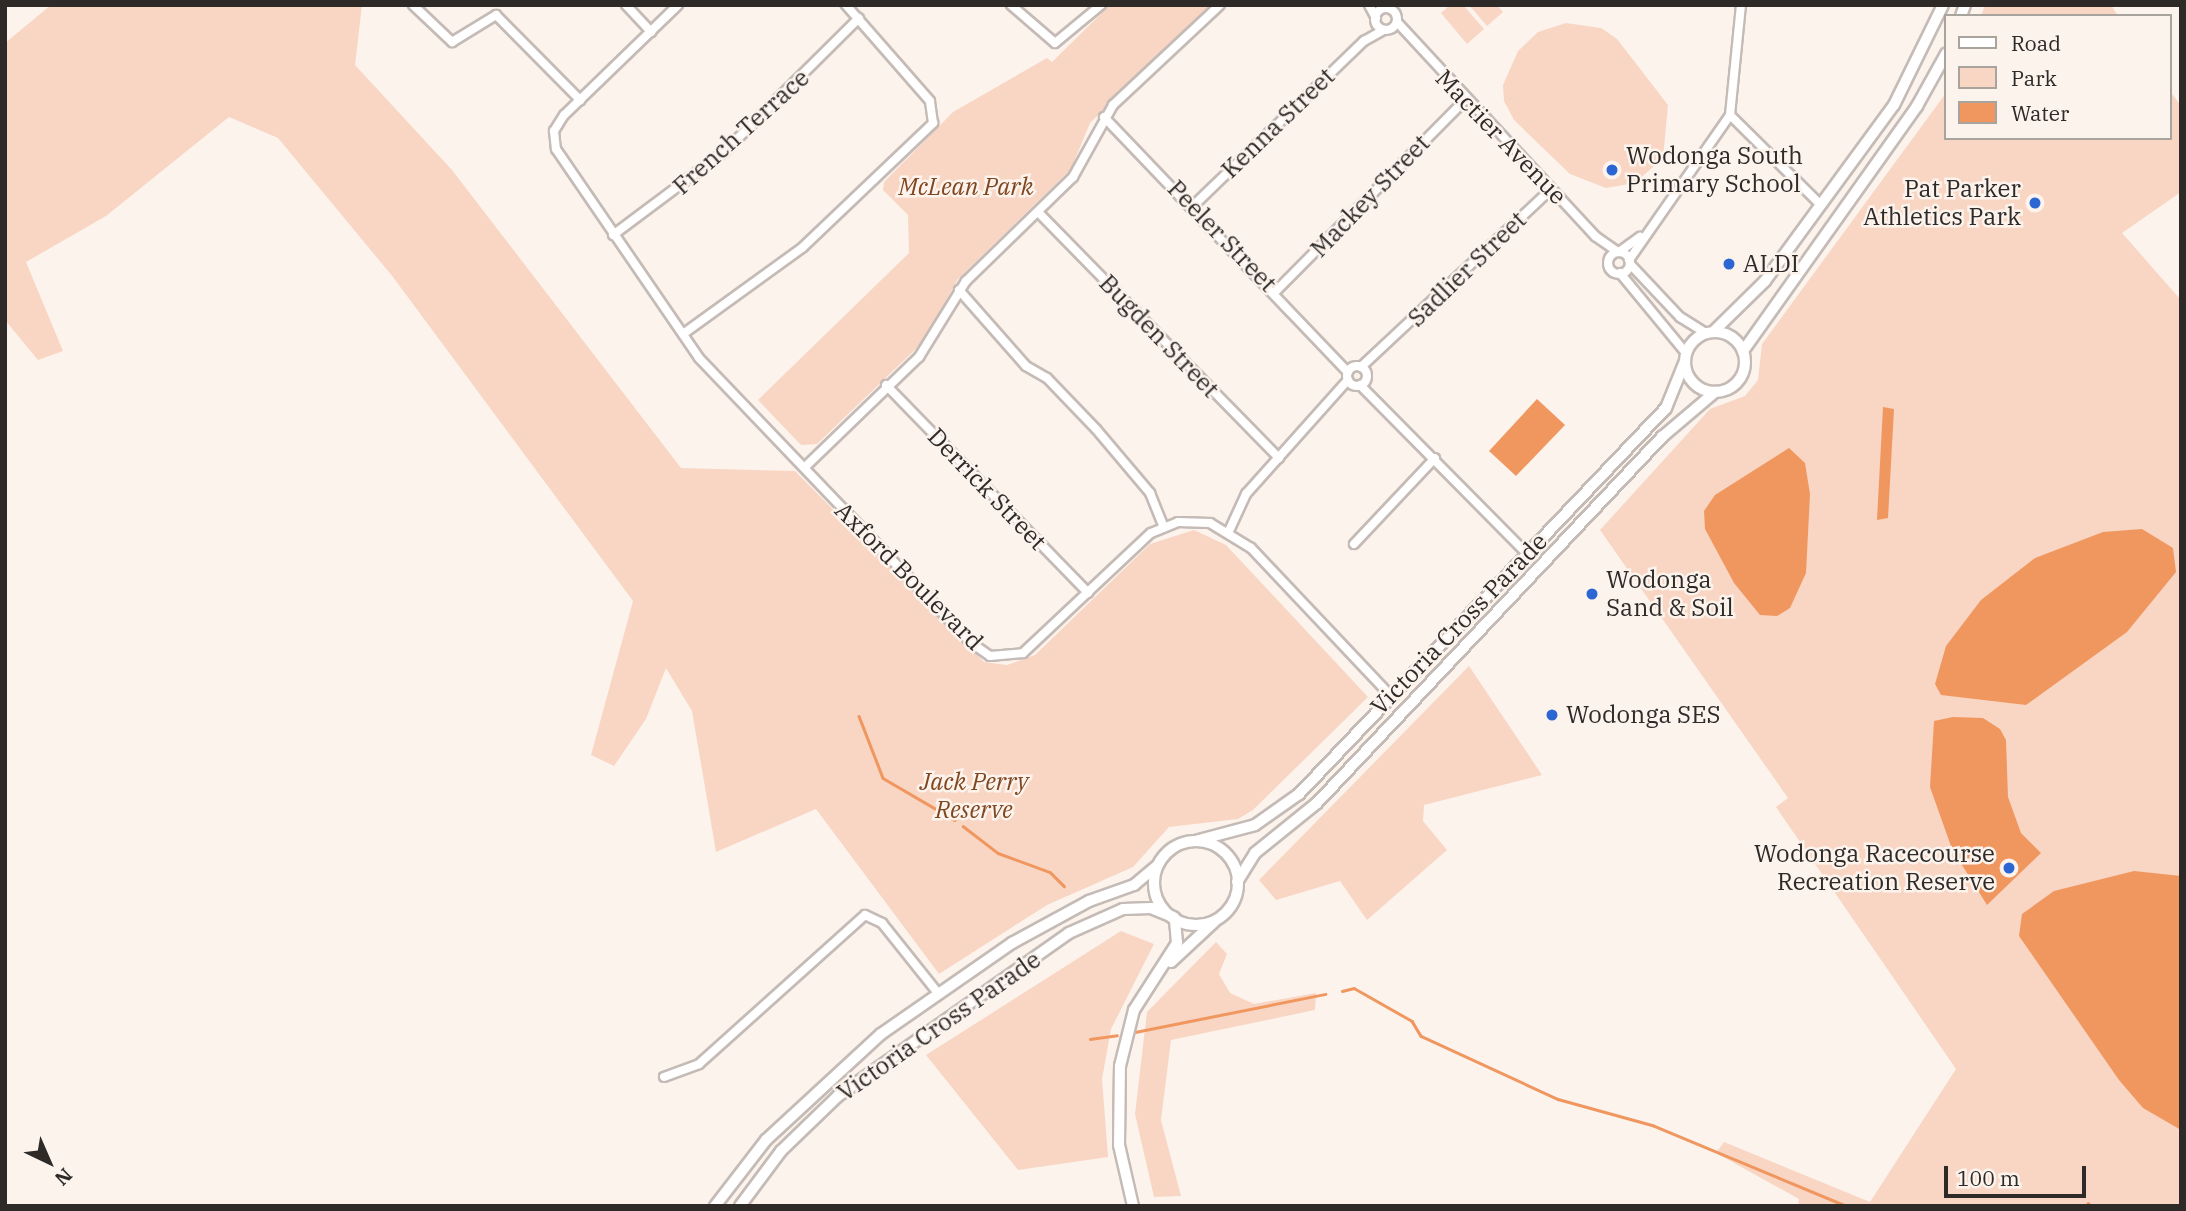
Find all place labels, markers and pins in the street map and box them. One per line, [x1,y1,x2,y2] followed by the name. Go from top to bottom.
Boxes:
[1626,142,1803,198] place label: Wodonga South Primary School
[1604,162,1620,178] marker: Wodonga South Primary School
[1863,175,2021,231] place label: Pat Parker Athletics Park
[2027,195,2043,211] marker: Pat Parker Athletics Park
[1743,250,1799,278] place label: ALDI
[1721,256,1737,272] marker: ALDI
[1606,566,1734,622] place label: Wodonga Sand & Soil
[1584,586,1600,602] marker: Wodonga Sand & Soil
[1566,701,1721,729] place label: Wodonga SES
[1544,707,1560,723] marker: Wodonga SES
[1754,840,1995,896] place label: Wodonga Racecourse Recreation Reserve
[2001,860,2017,876] marker: Wodonga Racecourse Recreation Reserve

